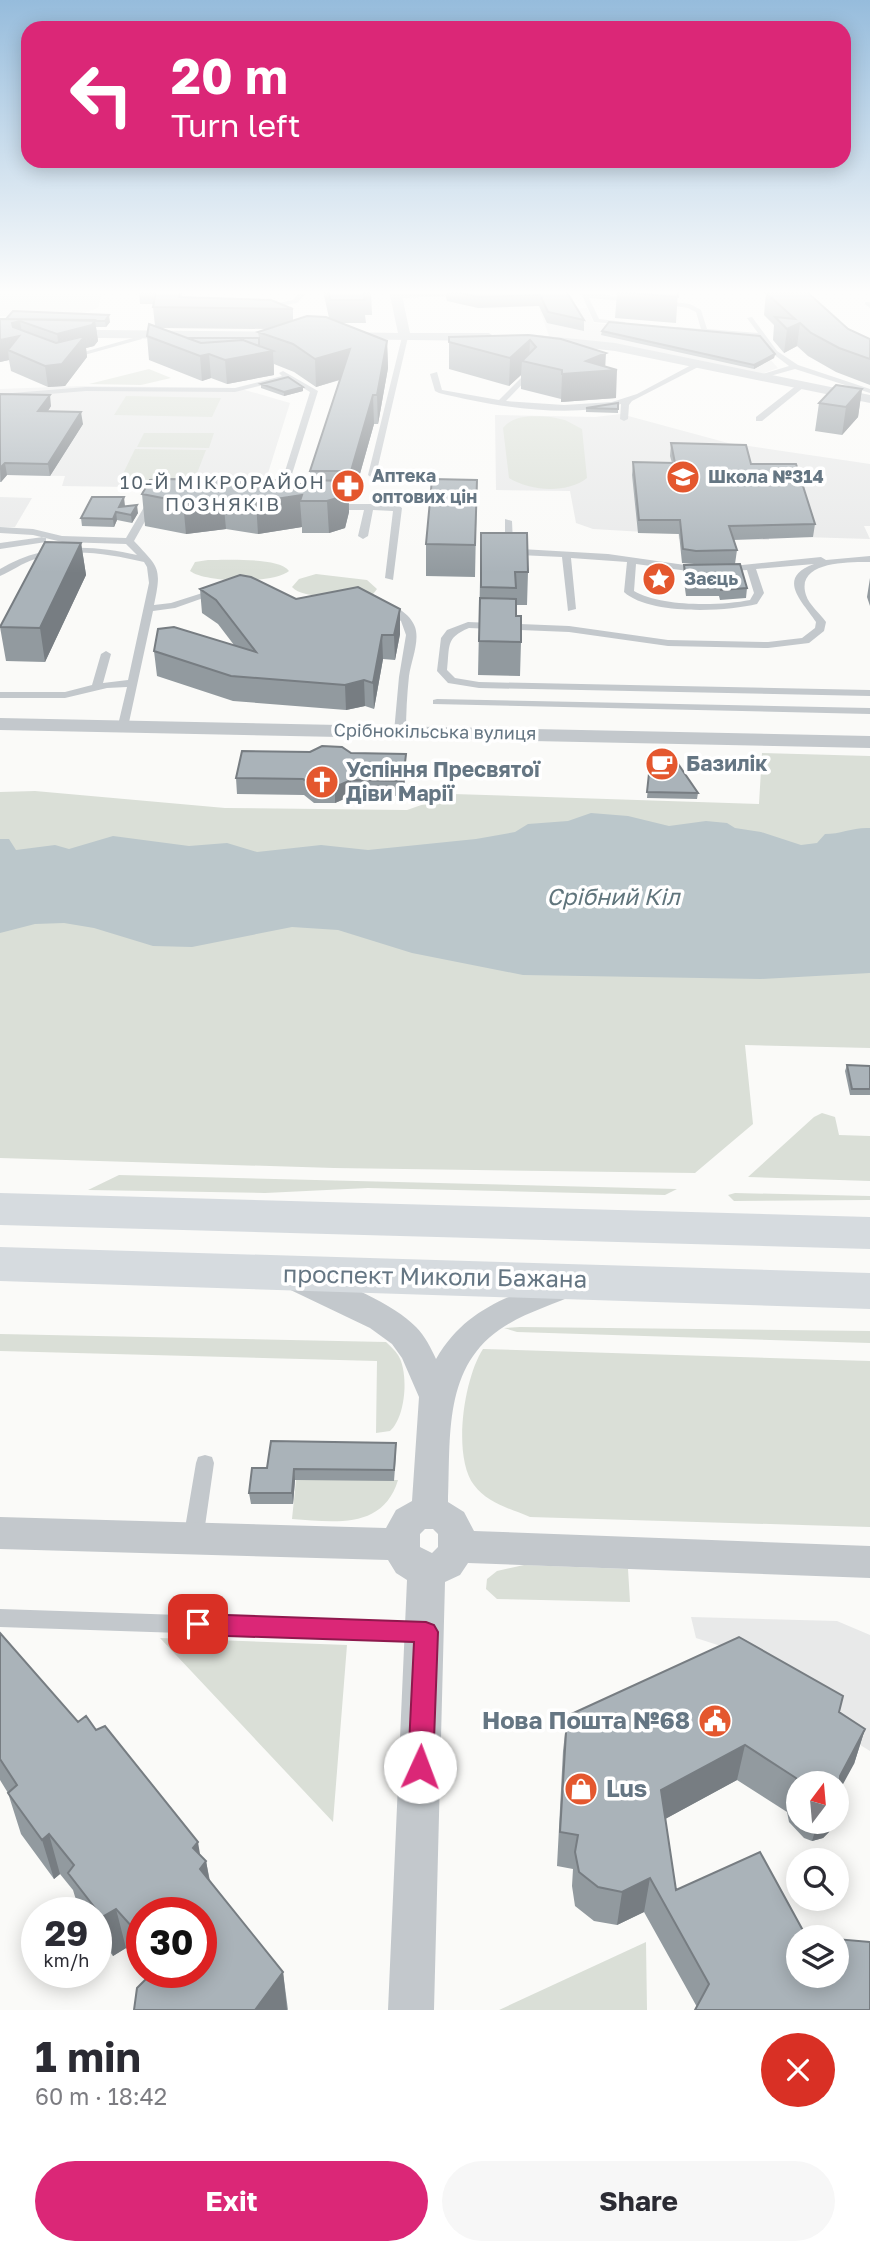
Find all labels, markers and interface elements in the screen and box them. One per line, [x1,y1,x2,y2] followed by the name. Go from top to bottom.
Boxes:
[171,46,288,105] text: 20 m
[56,49,147,140] icon: left
[171,106,300,144] text: Turn left
[664,458,702,496] school or university icon: Школа №314
[372,464,477,507] place label: Аптека оптових цін
[708,465,824,487] place label: Школа №314
[329,467,367,505] pharmacy icon: Аптека оптових цін
[120,470,326,515] district label: 10-Й МІКРОРАЙОН ПОЗНЯКІВ
[640,560,678,598] place icon: Заєць
[684,567,738,589] place label: Заєць
[333,718,537,744] street label: Срібнокільська вулиця
[643,745,681,783] cafe icon: Базилік
[686,750,767,776] place label: Базилік
[346,756,541,806] place label: Успіння Пресвятої Діви Марії
[303,763,341,801] church icon: Успіння Пресвятої Діви Марії
[546,882,681,910] water label: Срібний Кіл
[283,1258,587,1293] street label: проспект Миколи Бажана
[168,1594,228,1654] pin
[179,1605,217,1643] icon: arrive
[696,1702,734,1740] public building icon: Нова Пошта №68
[482,1705,690,1734] place label: Нова Пошта №68
[383,1730,457,1804] position arrow
[562,1770,600,1808] shop icon: Lus
[786,1771,849,1834] north arrow
[786,1771,849,1988] map controls
[606,1773,647,1802] place label: Lus
[786,1848,849,1911] button: search
[126,1897,217,1988] speed limit sign: 30
[45,1912,88,1954] text: 29
[786,1925,849,1988] button: layers
[44,1949,89,1971] text: km/h
[35,2031,141,2081] text: 1 min
[761,2033,835,2107] button: close
[35,2082,167,2110] text: 60 m · 18:42
[35,2161,428,2241] button: Exit
[442,2161,835,2241] button: Share

